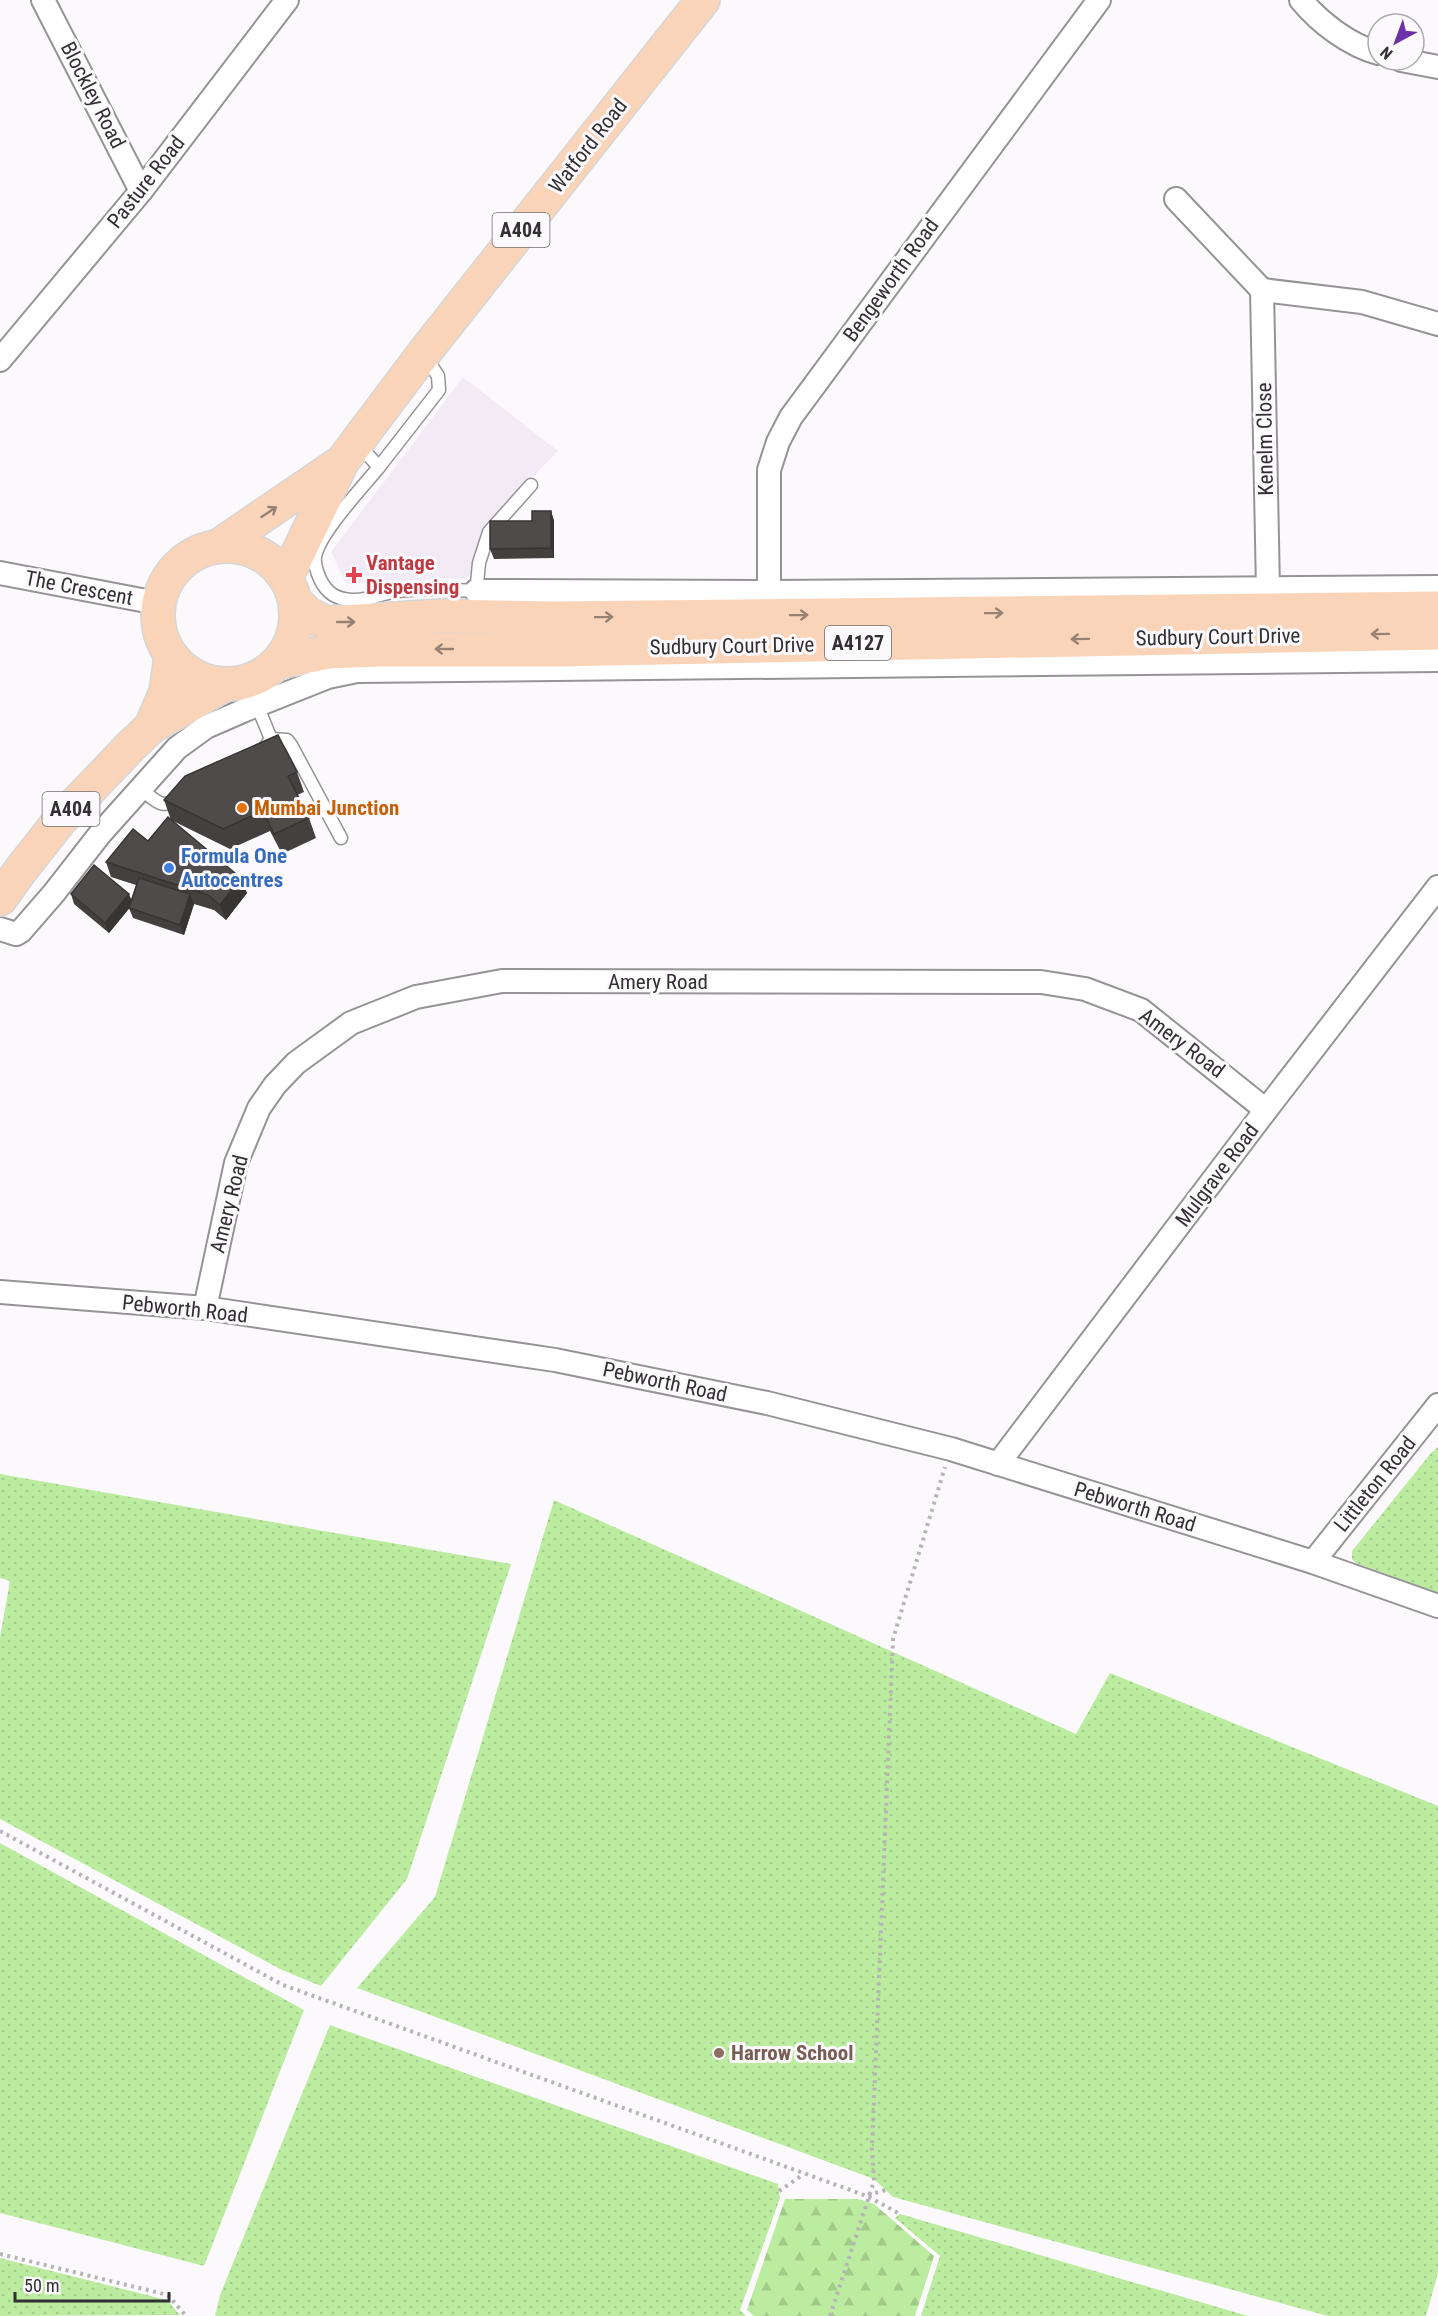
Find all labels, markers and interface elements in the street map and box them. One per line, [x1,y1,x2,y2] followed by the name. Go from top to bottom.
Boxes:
[1366,12,1426,72] north arrow
[56,38,130,152] street label: Blockley Road
[1377,43,1396,63] text: N
[544,94,632,198] street label: Watford Road
[103,131,189,233] street label: Pasture Road
[492,213,550,247] road number: A404
[838,214,944,346] street label: Bengeworth Road
[1252,382,1278,496] street label: Kenelm Close
[260,506,276,518] one-way arrow
[366,551,459,599] place label: Vantage Dispensing
[23,566,135,610] street label: The Crescent
[347,568,361,582] marker: Vantage Dispensing
[984,607,1004,619] one-way arrow
[789,609,809,621] one-way arrow
[594,611,614,623] one-way arrow
[336,617,356,628] one-way arrow
[1136,624,1301,650] street label: Sudbury Court Drive
[825,626,891,660] road number: A4127
[1370,628,1390,640] one-way arrow
[650,633,815,659] street label: Sudbury Court Drive
[1070,633,1090,645] one-way arrow
[434,643,454,655] one-way arrow
[42,792,100,826] road number: A404
[254,796,399,820] place label: Mumbai Junction
[235,801,249,815] marker: Mumbai Junction
[181,844,287,892] place label: Formula One Autocentres
[162,861,176,875] marker: Formula One Autocentres
[608,970,708,994] street label: Amery Road
[1135,1003,1229,1083] street label: Amery Road
[1170,1119,1264,1231] street label: Mulgrave Road
[205,1153,253,1255] street label: Amery Road
[121,1290,249,1328] street label: Pebworth Road
[601,1357,729,1407] street label: Pebworth Road
[1329,1432,1421,1536] street label: Littleton Road
[1071,1477,1199,1537] street label: Pebworth Road
[731,2041,853,2065] place label: Harrow School
[712,2046,726,2060] marker: Harrow School
[15,2265,170,2303] scale bar
[24,2275,59,2296] text: 50 m

